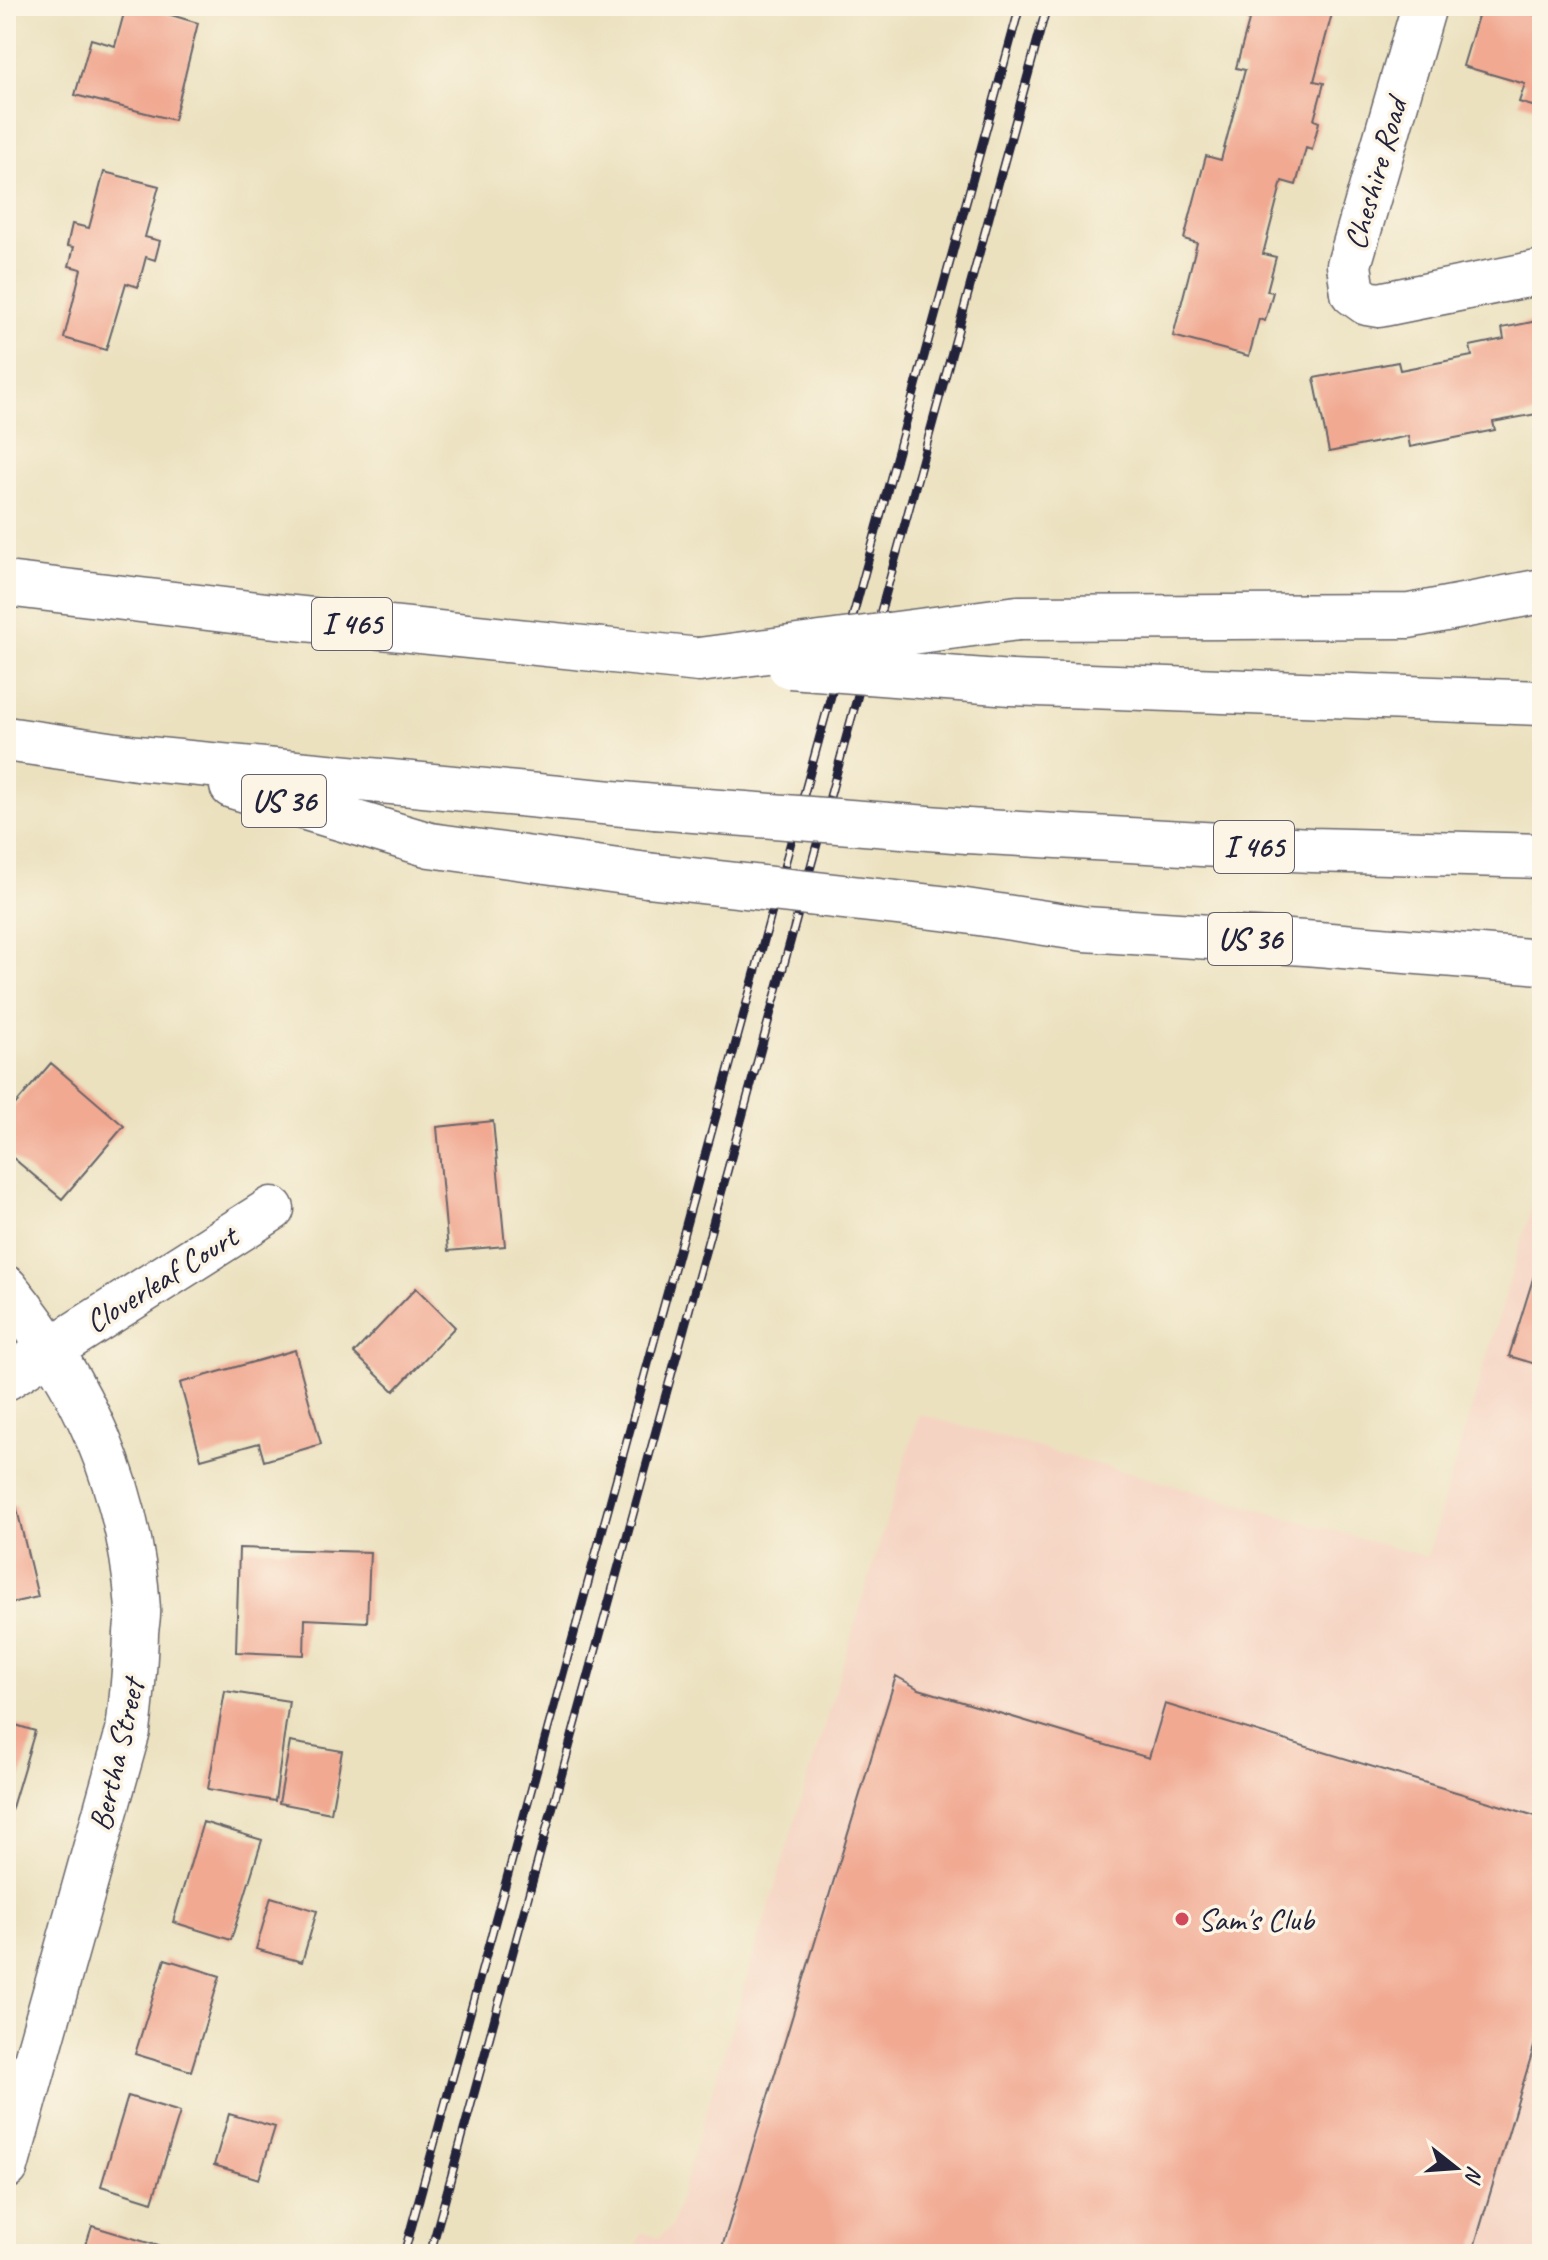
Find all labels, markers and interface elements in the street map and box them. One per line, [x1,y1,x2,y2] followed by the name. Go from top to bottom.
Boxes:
[1334,89,1418,254] street label: Cheshire Road
[312,598,392,650] road number: I 465
[242,775,326,827] road number: US 36
[1214,821,1294,873] road number: I 465
[1208,913,1292,965] road number: US 36
[78,1215,248,1342] street label: Cloverleaf Court
[79,1671,155,1835] street label: Bertha Street
[1198,1899,1316,1940] place label: Sam's Club
[1173,1910,1191,1928] marker: Sam's Club
[1416,2128,1496,2208] north arrow
[1458,2163,1490,2187] text: N

